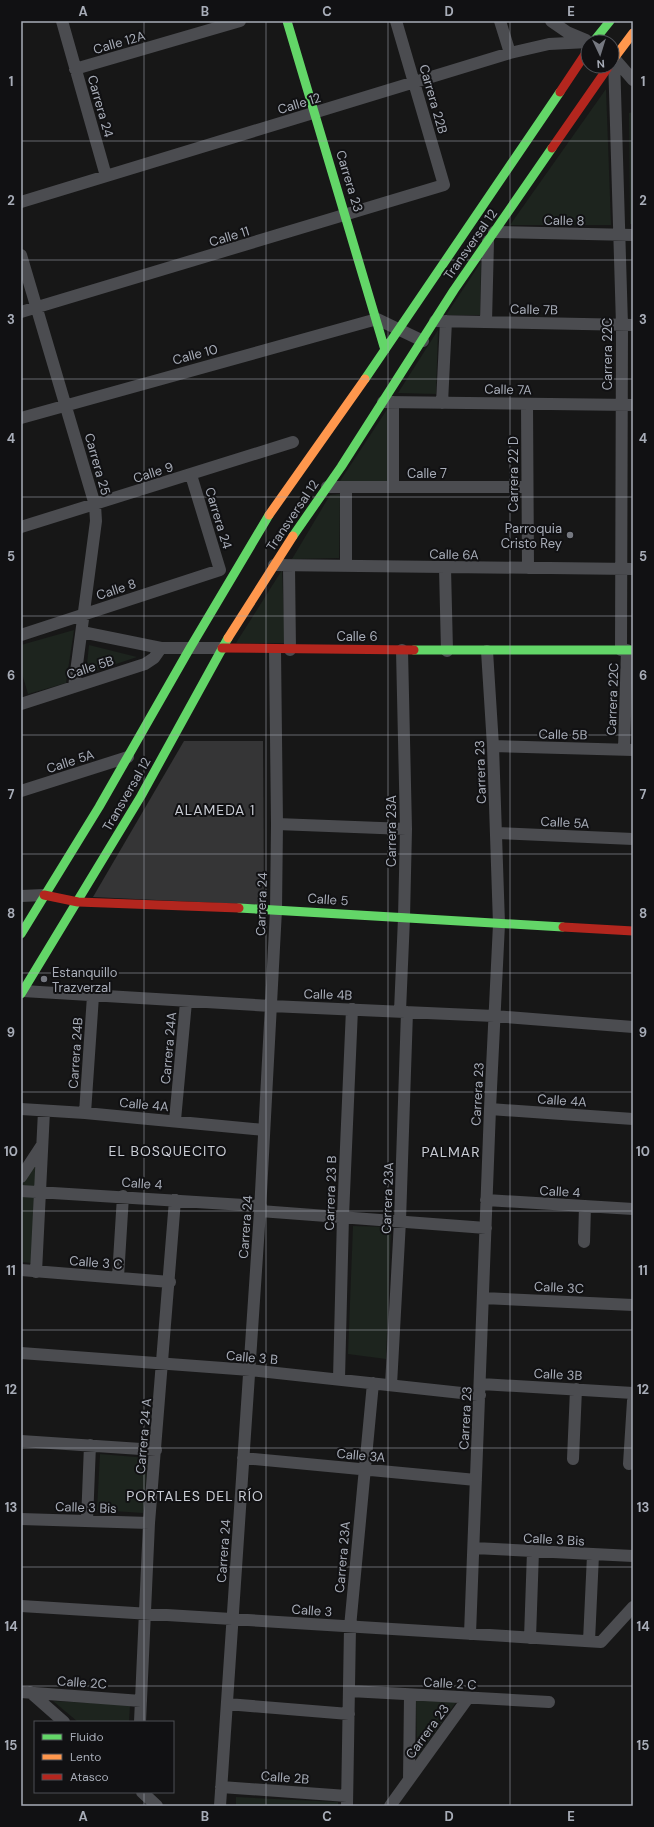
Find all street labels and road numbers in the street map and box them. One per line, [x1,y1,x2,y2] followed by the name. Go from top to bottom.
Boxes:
[91,27,147,58] street label: Calle 12A
[416,63,452,136] street label: Carrera 22B
[84,73,117,139] street label: Carrera 24
[275,89,323,118] street label: Calle 12
[332,148,367,214] street label: Carrera 23
[440,206,501,283] street label: Transversal 12
[543,212,585,229] street label: Calle 8
[207,222,251,251] street label: Calle 11
[510,301,558,318] street label: Calle 7B
[599,318,616,390] street label: Carrera 22C
[171,340,220,369] street label: Calle 10
[484,381,532,398] street label: Calle 7A
[81,431,115,497] street label: Carrera 25
[505,436,522,512] street label: Carrera 22 D
[131,458,175,487] street label: Calle 9
[407,465,447,482] street label: Calle 7
[262,476,322,554] street label: Transversal 12
[201,485,236,551] street label: Carrera 24
[429,546,479,563] street label: Calle 6A
[94,575,138,604] street label: Calle 8
[336,628,378,645] street label: Calle 6
[64,652,116,683] street label: Calle 5B
[603,662,622,736] street label: Carrera 22C
[538,726,588,743] street label: Calle 5B
[471,740,490,804] street label: Carrera 23
[44,746,96,777] street label: Calle 5A
[98,754,154,834] street label: Transversal 12
[383,795,400,867] street label: Carrera 23A
[540,813,590,832] street label: Calle 5A
[252,872,271,936] street label: Carrera 24
[307,890,349,909] street label: Calle 5
[303,985,353,1004] street label: Calle 4B
[157,1011,180,1085] street label: Carrera 24A
[65,1017,86,1089] street label: Carrera 24B
[467,1062,488,1126] street label: Carrera 23
[537,1090,588,1111] street label: Calle 4A
[119,1094,170,1115] street label: Calle 4A
[321,1155,340,1231] street label: Carrera 23 B
[378,1161,397,1234] street label: Carrera 23A
[121,1174,163,1193] street label: Calle 4
[539,1182,581,1201] street label: Calle 4
[235,1195,256,1259] street label: Carrera 24
[69,1252,123,1273] street label: Calle 3 C
[534,1278,584,1297] street label: Calle 3C
[225,1347,279,1368] street label: Calle 3 B
[533,1365,583,1384] street label: Calle 3B
[455,1386,476,1450] street label: Carrera 23
[132,1397,155,1475] street label: Carrera 24 A
[336,1445,386,1466] street label: Calle 3A
[55,1498,117,1517] street label: Calle 3 Bis
[213,1519,234,1583] street label: Carrera 24
[331,1520,354,1594] street label: Carrera 23A
[523,1529,585,1550] street label: Calle 3 Bis
[291,1601,333,1620] street label: Calle 3
[57,1672,107,1693] street label: Calle 2C
[423,1674,477,1693] street label: Calle 2 C
[402,1701,453,1762] street label: Carrera 23
[260,1767,310,1788] street label: Calle 2B

